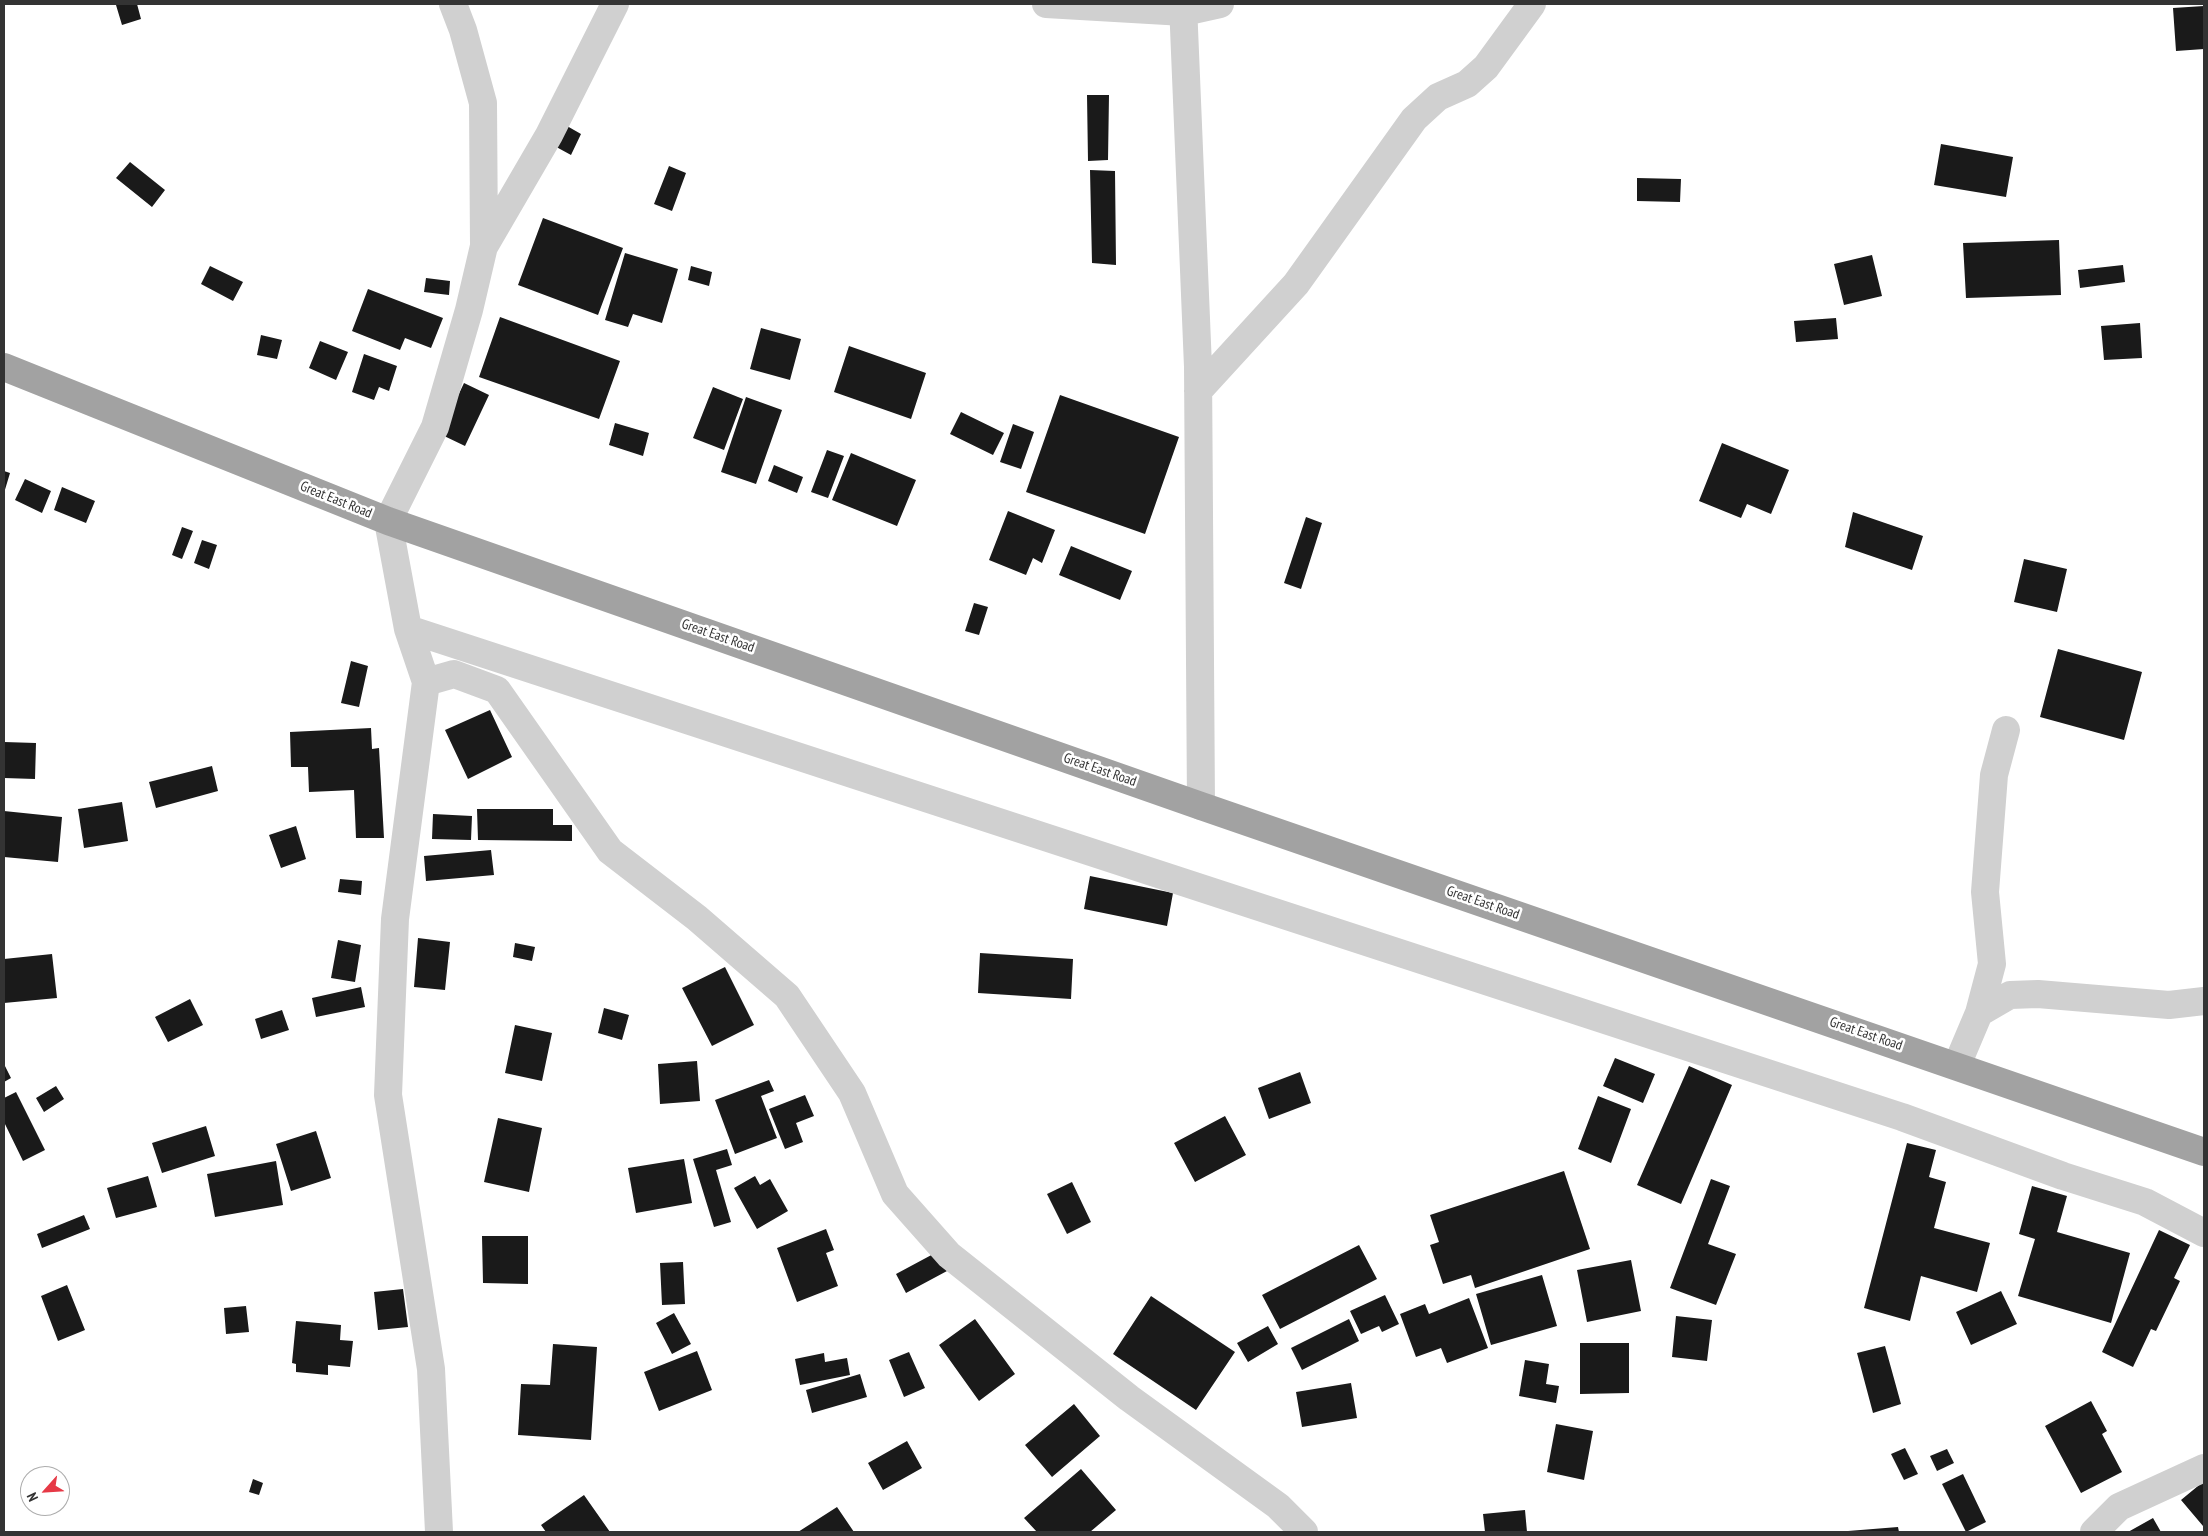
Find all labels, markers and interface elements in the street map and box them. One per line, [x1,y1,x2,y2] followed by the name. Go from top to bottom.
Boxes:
[298,478,374,522] street label: Great East Road
[679,616,757,656] street label: Great East Road
[1061,750,1139,790] street label: Great East Road
[1444,883,1522,923] street label: Great East Road
[1827,1014,1905,1054] street label: Great East Road
[20,1466,70,1516] north arrow
[23,1490,42,1504] text: N

